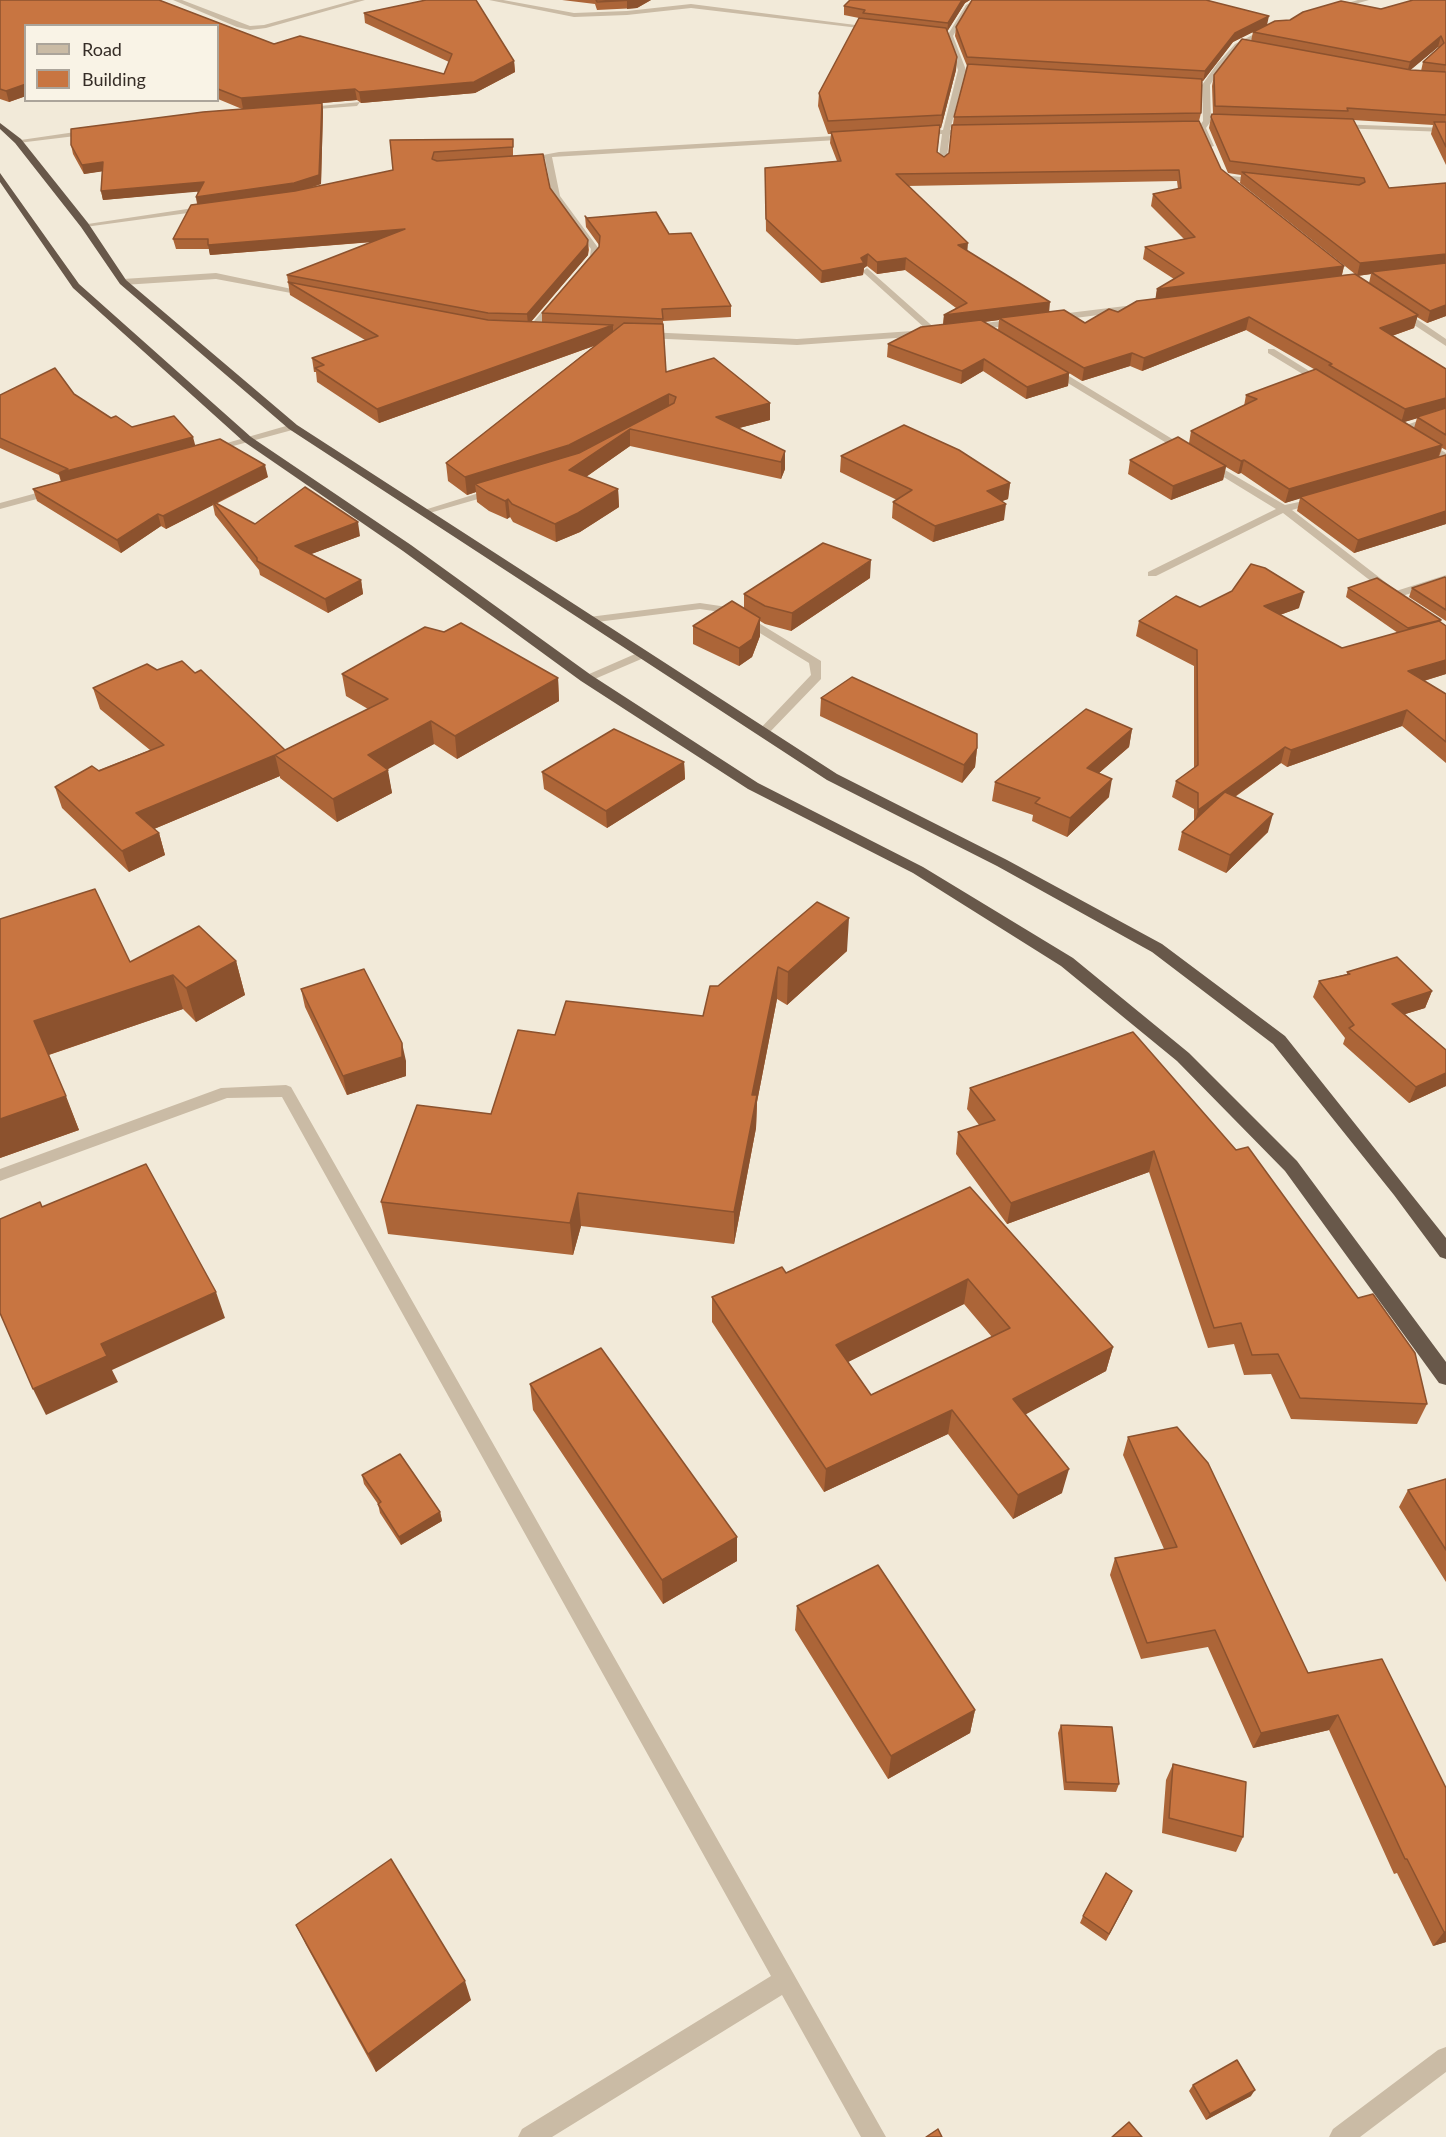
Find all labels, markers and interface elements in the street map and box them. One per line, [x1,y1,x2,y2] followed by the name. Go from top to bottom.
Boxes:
[24,24,219,102] legend
[82,38,122,60] text: Road
[82,68,146,90] text: Building

